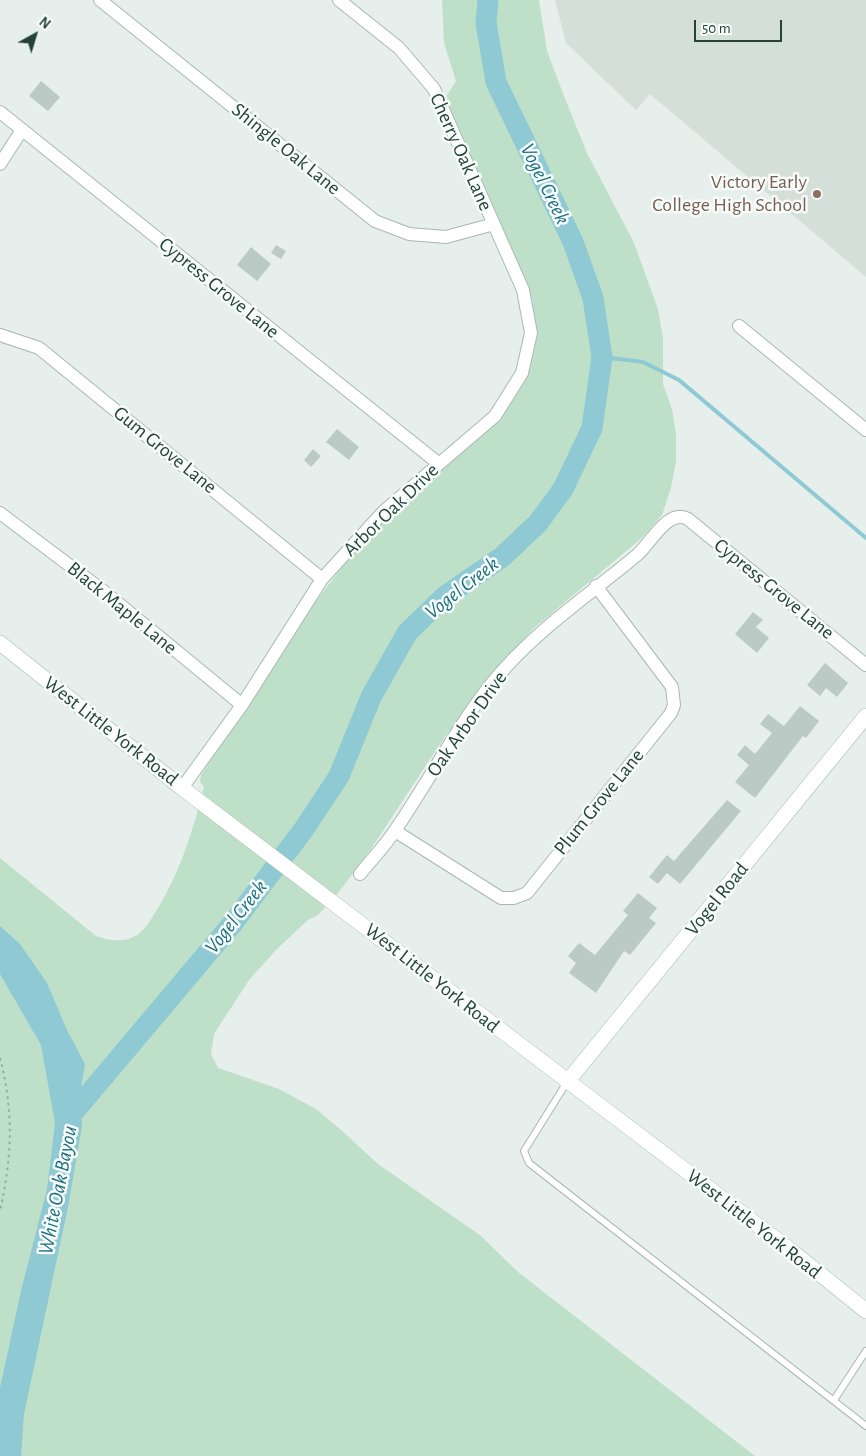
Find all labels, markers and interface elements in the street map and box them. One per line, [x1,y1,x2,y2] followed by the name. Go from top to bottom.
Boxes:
[10,10,60,60] north arrow
[696,10,784,42] scale bar
[36,15,53,32] text: N
[702,21,731,36] text: 50 m
[424,89,498,215] street label: Cherry Oak Lane
[227,98,345,200] street label: Shingle Oak Lane
[515,140,575,228] water label: Vogel Creek
[652,170,807,217] place label: Victory Early College High School
[811,188,823,200] marker: Victory Early College High School
[154,232,284,344] street label: Cypress Grove Lane
[108,401,222,499] street label: Gum Grove Lane
[338,458,444,562] street label: Arbor Oak Drive
[709,533,839,645] street label: Cypress Grove Lane
[420,551,504,625] water label: Vogel Creek
[62,556,182,660] street label: Black Maple Lane
[422,667,512,781] street label: Oak Arbor Drive
[39,671,183,791] street label: West Little York Road
[549,744,649,860] street label: Plum Grove Lane
[680,858,754,940] street label: Vogel Road
[199,875,273,959] water label: Vogel Creek
[360,918,504,1038] street label: West Little York Road
[33,1123,83,1257] water label: White Oak Bayou
[682,1164,826,1284] street label: West Little York Road

